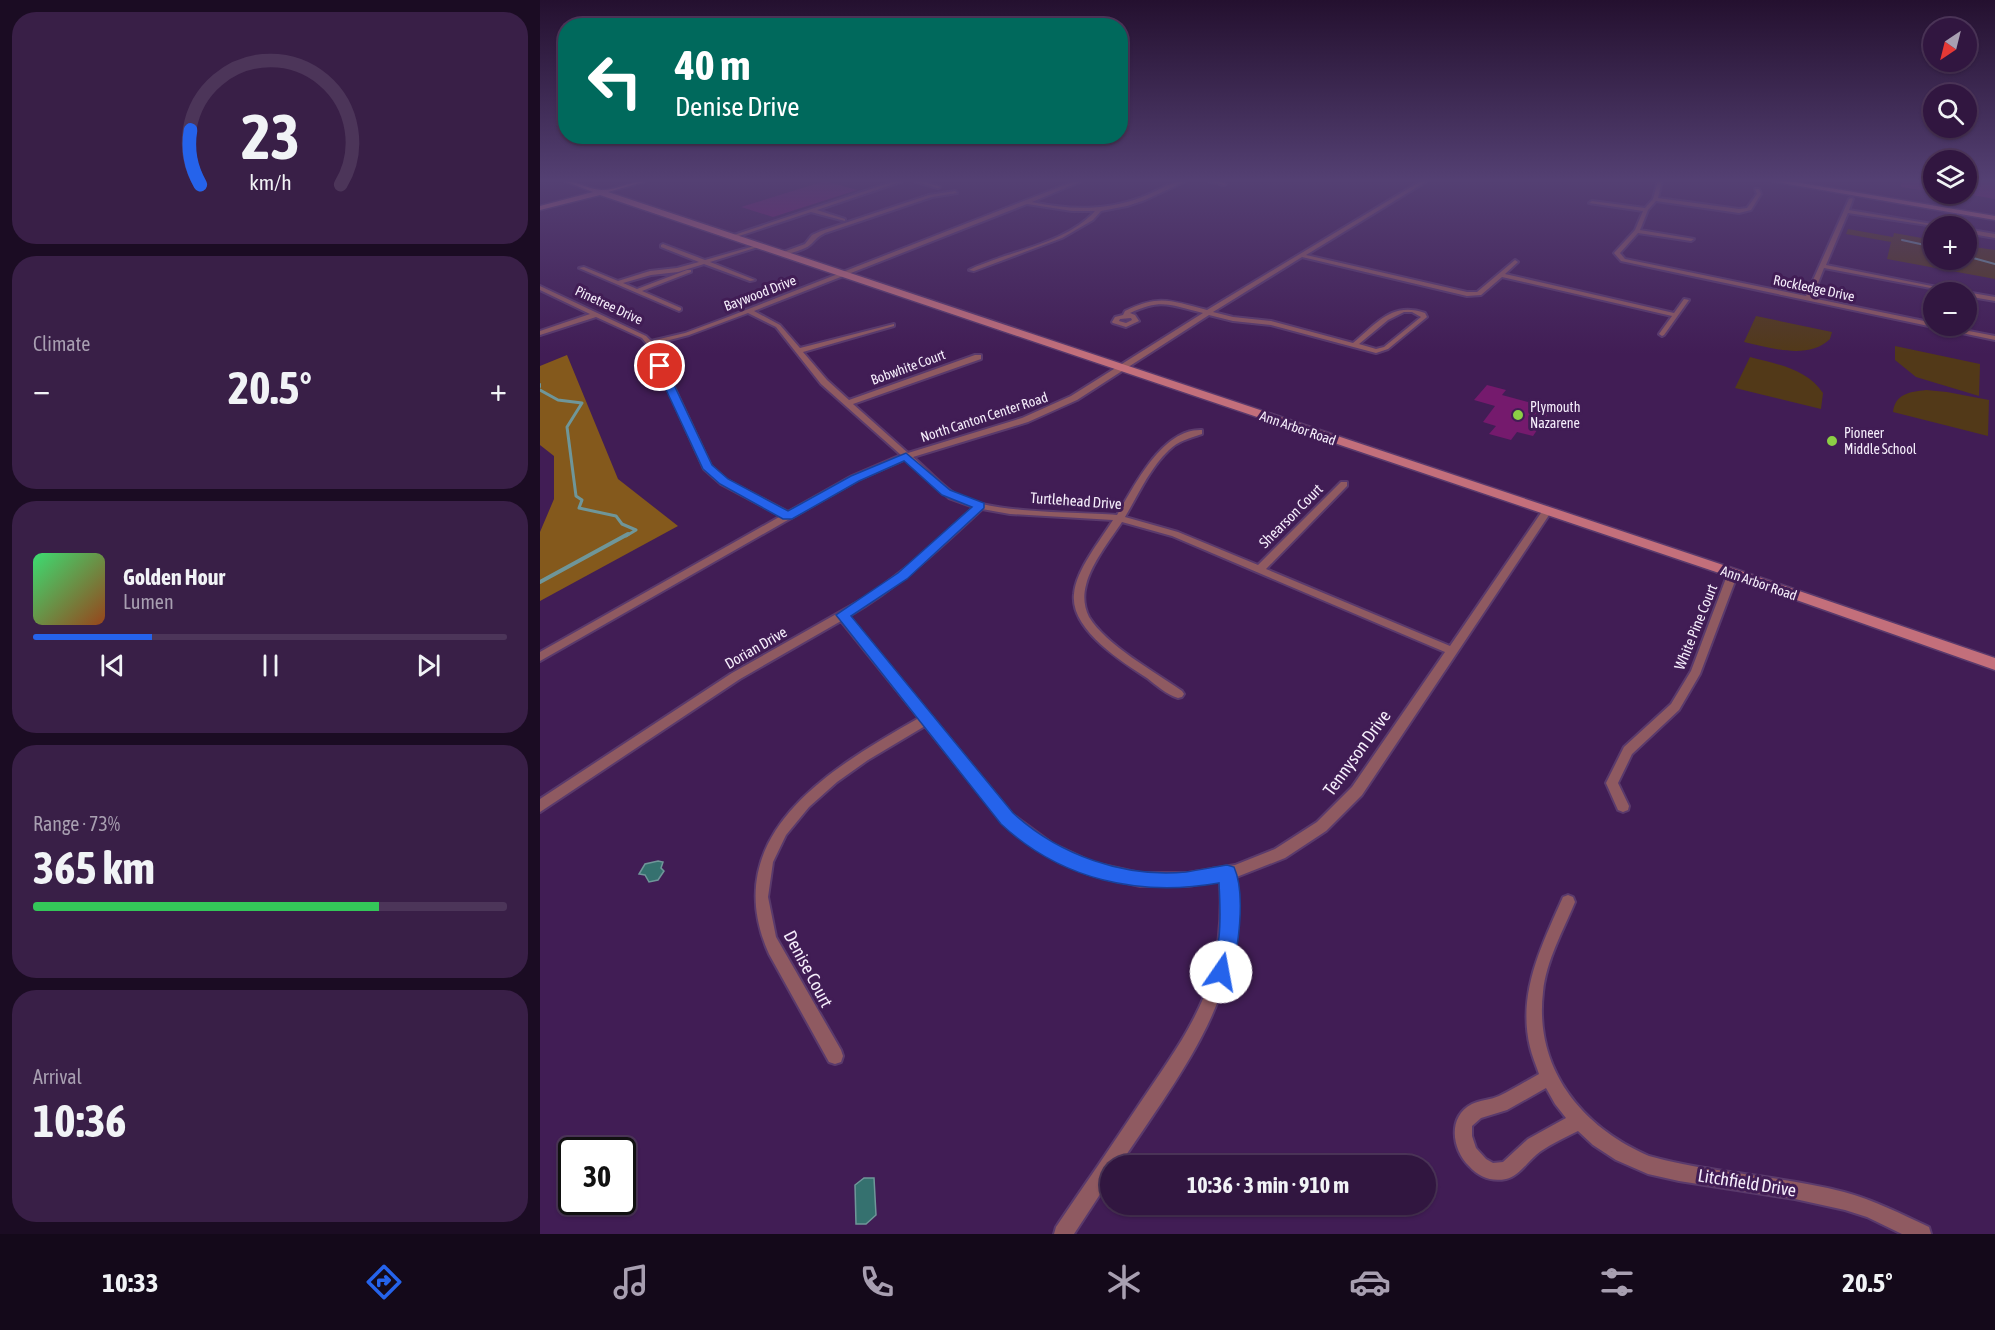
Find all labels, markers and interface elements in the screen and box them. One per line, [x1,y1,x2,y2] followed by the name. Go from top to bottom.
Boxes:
[1923,18,1977,72] north arrow
[1923,18,1977,336] map controls
[675,41,750,89] text: 40 m
[576,42,654,120] icon: left
[1923,84,1977,138] button: search
[675,91,800,122] text: Denise Drive
[241,101,299,172] text: 23
[1923,150,1977,204] button: layers
[249,171,291,196] text: km/h
[1923,216,1977,270] button: +
[722,272,798,314] street label: Baywood Drive
[1772,272,1856,304] street label: Rockledge Drive
[573,282,645,328] street label: Pinetree Drive
[1923,282,1977,336] button: −
[33,332,90,355] text: Climate
[634,340,685,391] pin
[869,346,947,388] street label: Bobwhite Court
[643,349,676,382] icon: arrive
[228,362,312,414] text: 20.5°
[33,370,50,408] text: −
[490,370,507,408] text: +
[918,389,1050,445] street label: North Canton Center Road
[1530,399,1580,431] place label: Plymouth Nazarene
[1258,408,1338,448] street label: Ann Arbor Road
[1511,408,1525,422] marker: Plymouth Nazarene
[1844,425,1917,457] place label: Pioneer Middle School
[1825,434,1839,448] marker: Pioneer Middle School
[1255,480,1326,551] street label: Shearson Court
[1030,489,1123,512] street label: Turtlehead Drive
[1719,563,1799,603] street label: Ann Arbor Road
[123,564,225,590] text: Golden Hour
[1671,581,1720,672] street label: White Pine Court
[123,590,174,613] text: Lumen
[722,623,790,672] street label: Dorian Drive
[96,649,129,682] icon: previous
[254,649,287,682] icon: pause
[412,649,445,682] icon: next
[1318,706,1395,800] street label: Tennyson Drive
[33,812,120,835] text: Range · 73%
[33,842,155,894] text: 365 km
[780,927,837,1011] street label: Denise Court
[1189,940,1253,1004] position arrow
[33,1065,82,1088] text: Arrival
[33,1095,127,1147] text: 10:36
[558,1137,636,1215] speed limit sign: 30
[1696,1164,1798,1201] street label: Litchfield Drive
[1187,1172,1349,1198] text: 10:36 · 3 min · 910 m
[363,1261,405,1303] icon: directions
[610,1261,652,1303] icon: music
[856,1261,898,1303] icon: phone
[1103,1261,1145,1303] icon: climate
[1349,1261,1391,1303] icon: car
[1596,1261,1638,1303] icon: filters
[102,1267,158,1298] text: 10:33
[1842,1267,1893,1298] text: 20.5°

